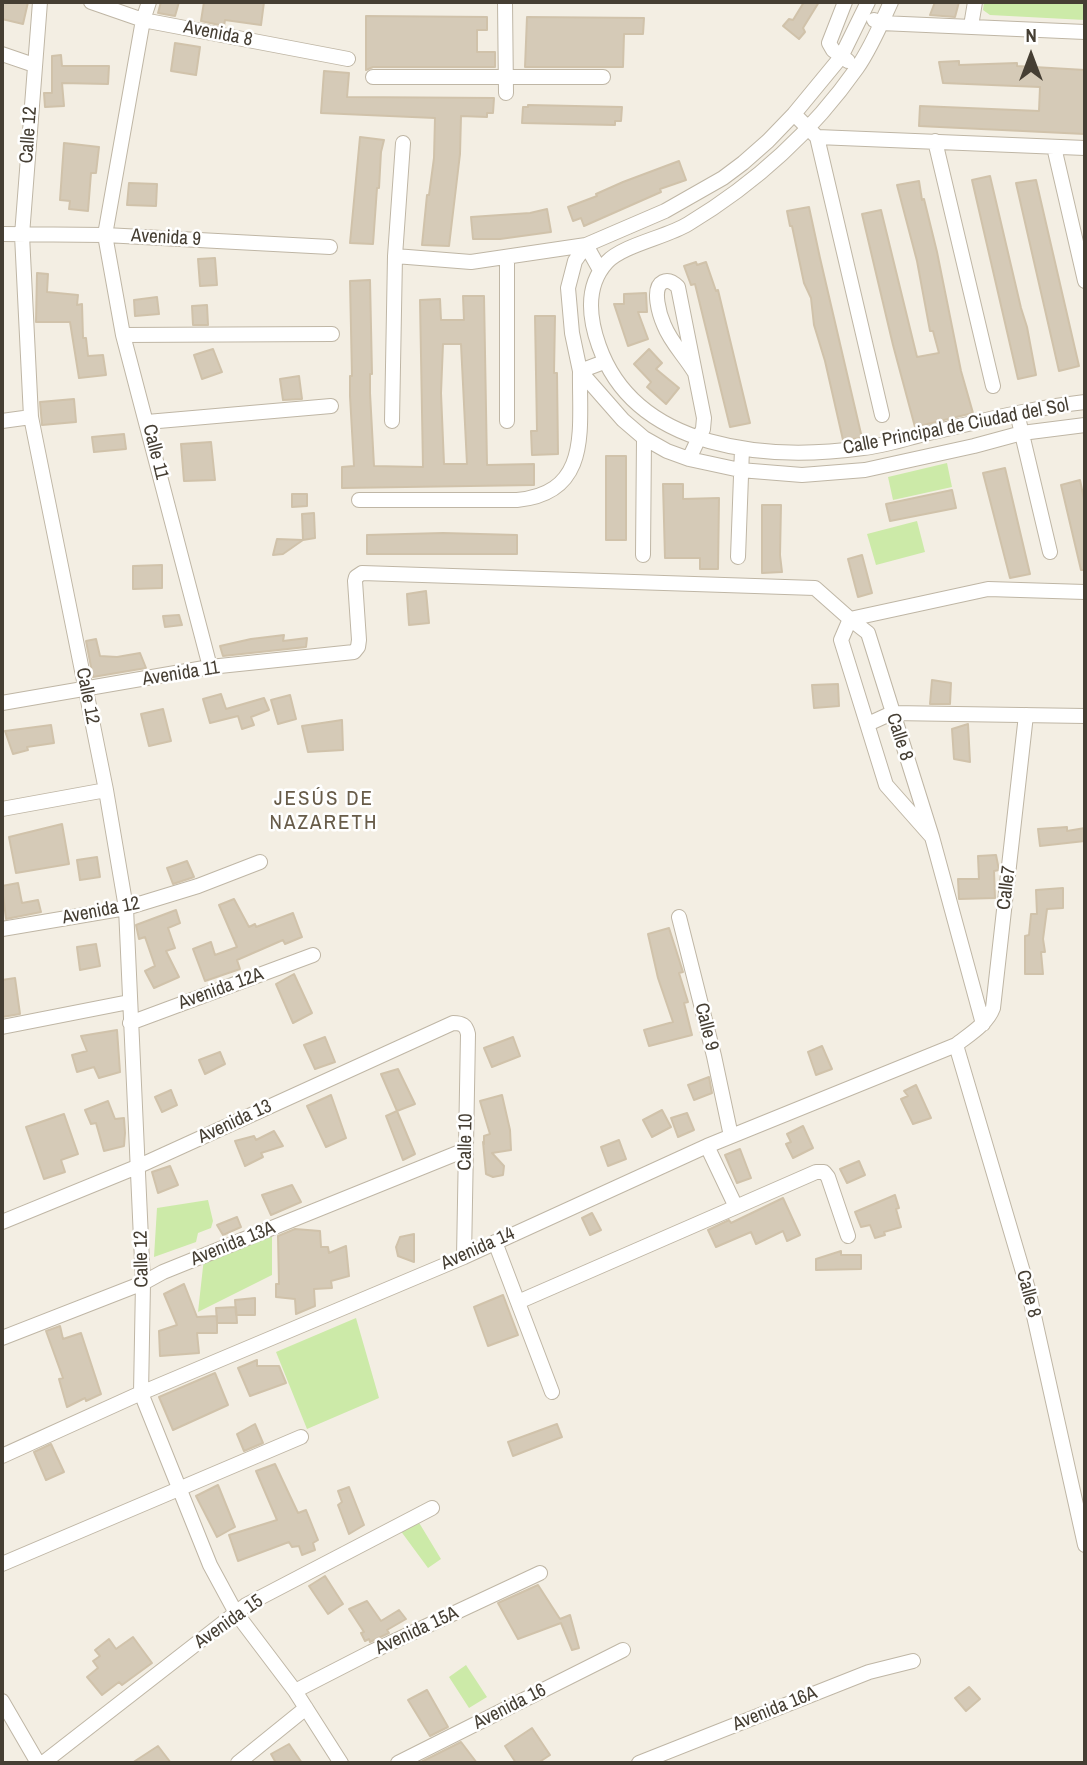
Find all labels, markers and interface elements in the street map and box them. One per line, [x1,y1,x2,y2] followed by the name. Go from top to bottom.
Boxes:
[182,16,254,52] street label: Avenida 8
[996,21,1066,91] north arrow
[1025,22,1037,48] text: N
[16,106,42,164] street label: Calle 12
[131,225,201,251] street label: Avenida 9
[841,394,1071,460] street label: Calle Principal de Ciudad del Sol
[137,422,173,482] street label: Calle 11
[141,657,221,691] street label: Avenida 11
[70,666,104,726] street label: Calle 12
[881,710,917,764] street label: Calle 8
[271,786,377,836] district label: JESÚS DE NAZARETH
[993,865,1021,911] street label: Calle7
[60,892,142,930] street label: Avenida 12
[175,963,267,1015] street label: Avenida 12A
[689,1001,723,1053] street label: Calle 9
[195,1095,275,1149] street label: Avenida 13
[454,1113,478,1171] street label: Calle 10
[187,1217,279,1271] street label: Avenida 13A
[437,1223,519,1275] street label: Avenida 14
[130,1230,154,1288] street label: Calle 12
[1011,1268,1045,1320] street label: Calle 8
[190,1590,268,1654] street label: Avenida 15
[372,1602,462,1660] street label: Avenida 15A
[470,1679,550,1735] street label: Avenida 16
[729,1682,821,1736] street label: Avenida 16A

